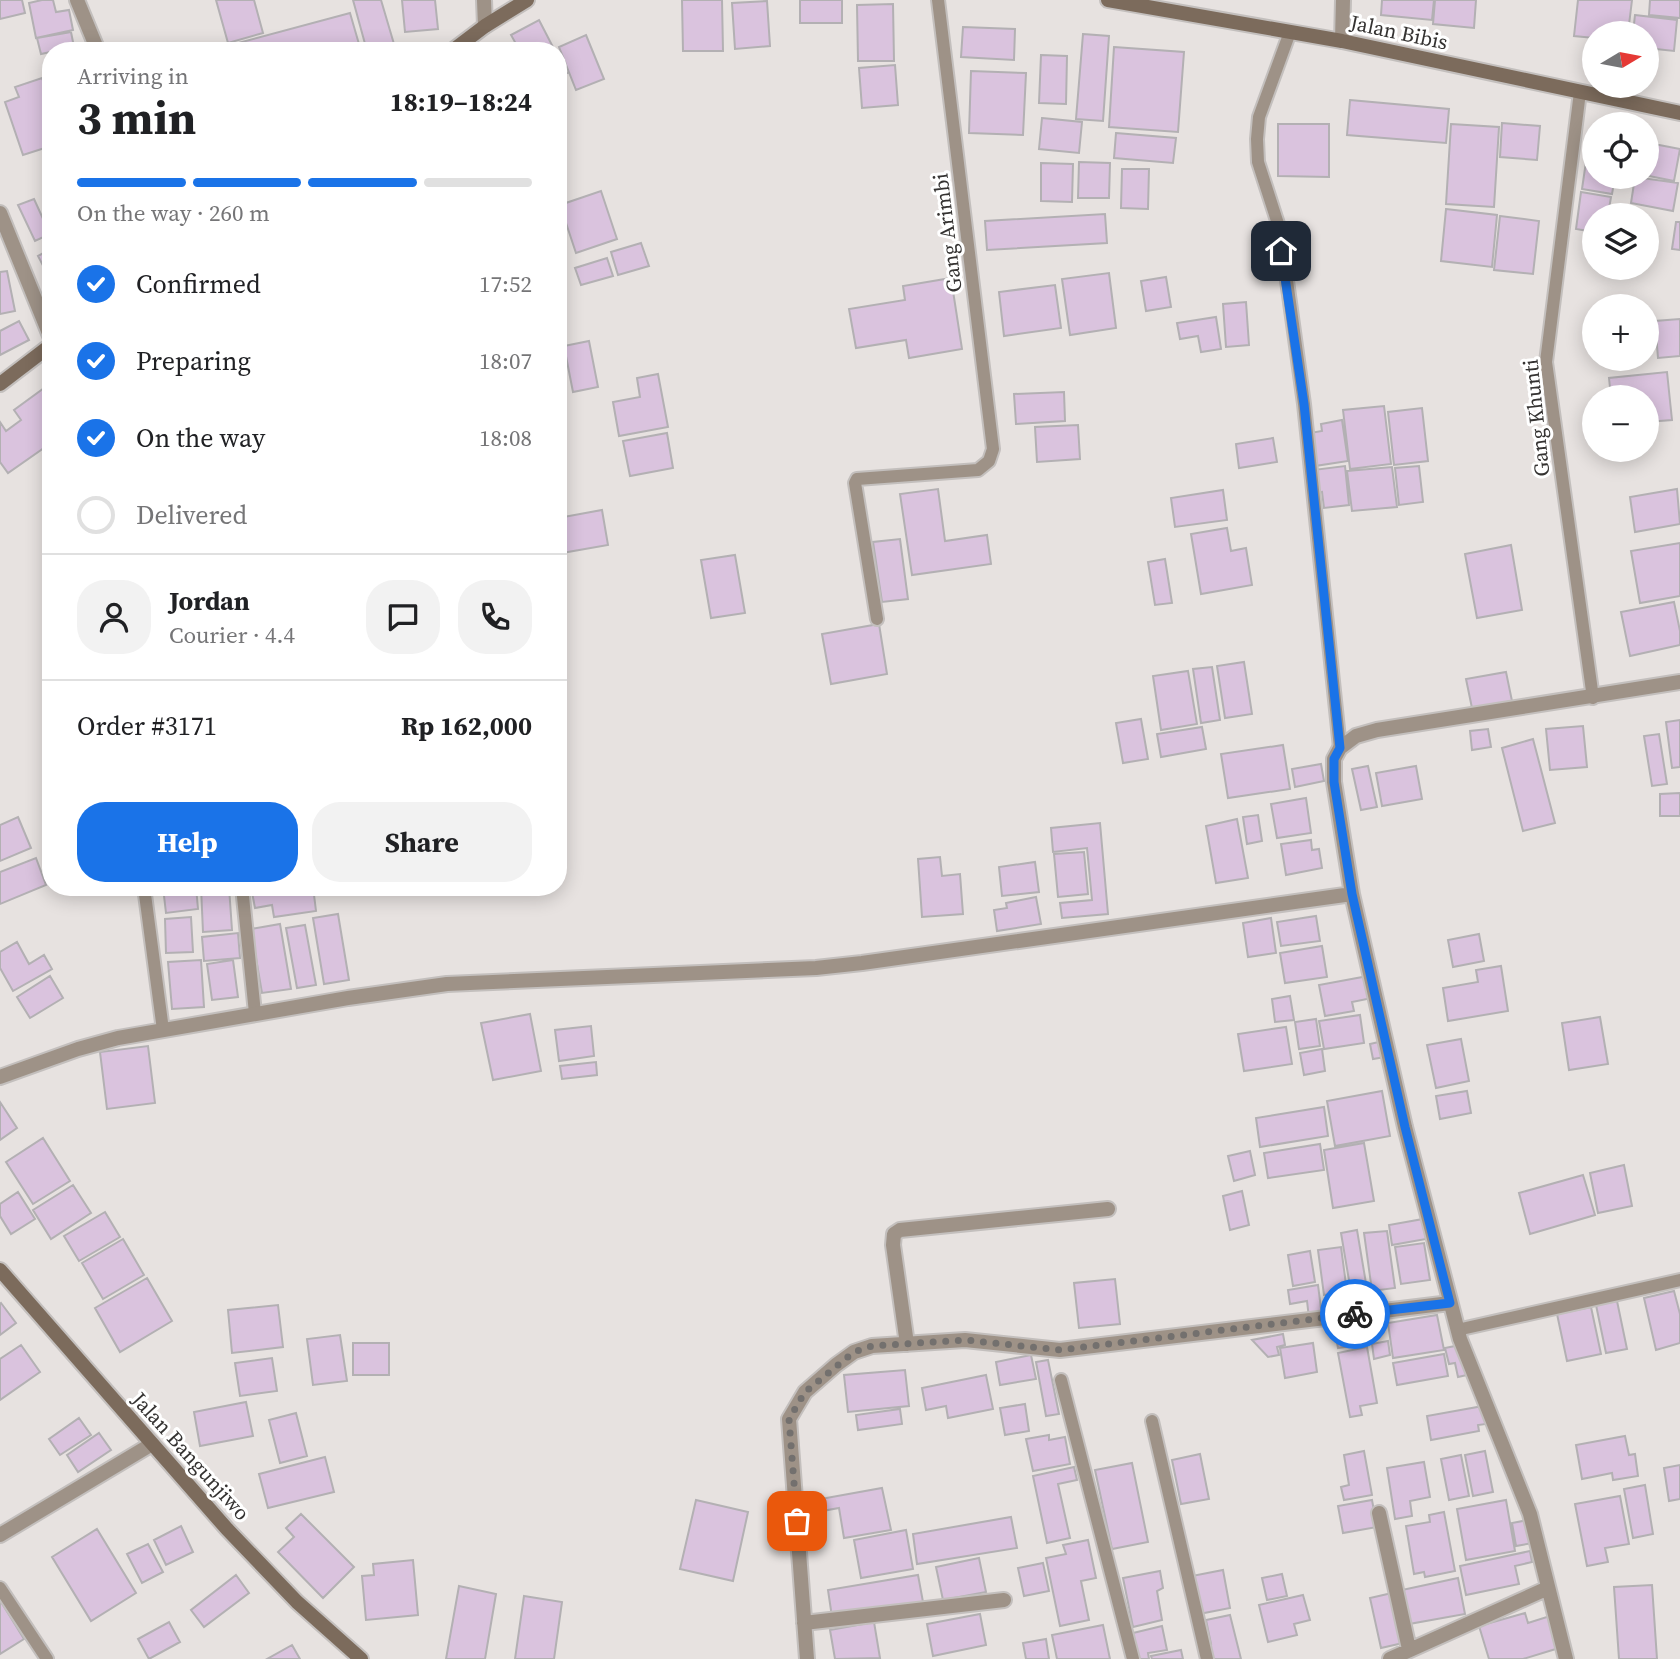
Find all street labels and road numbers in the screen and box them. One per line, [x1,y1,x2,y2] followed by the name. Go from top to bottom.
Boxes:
[1346,7,1451,56] street label: Jalan Bibis
[925,172,969,294] street label: Gang Arimbi
[1515,358,1557,478] street label: Gang Khunti
[125,1385,256,1526] street label: Jalan Bangunjiwo

